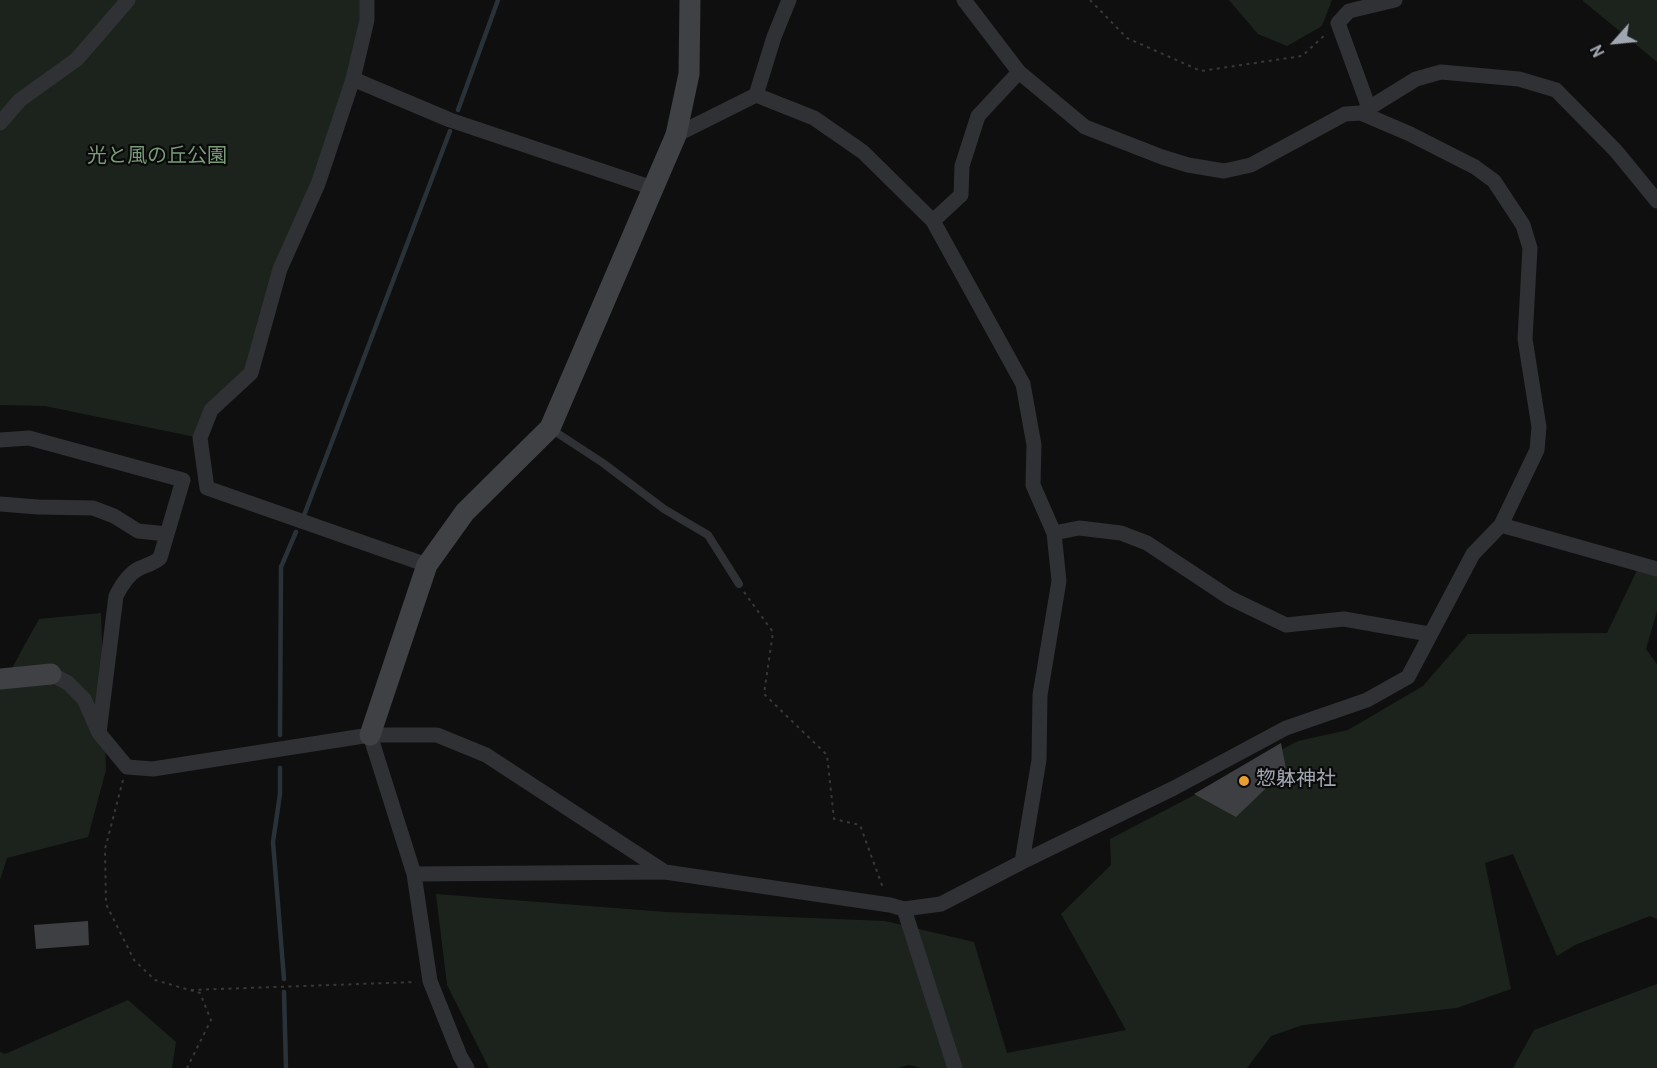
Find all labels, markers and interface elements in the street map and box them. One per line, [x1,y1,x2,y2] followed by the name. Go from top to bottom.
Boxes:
[1585,12,1645,72] north arrow
[1587,41,1610,60] text: N
[87,146,227,170] park label: 光と風の丘公園
[1256,769,1336,793] place label: 惣躰神社
[1237,774,1251,788] marker: 惣躰神社

